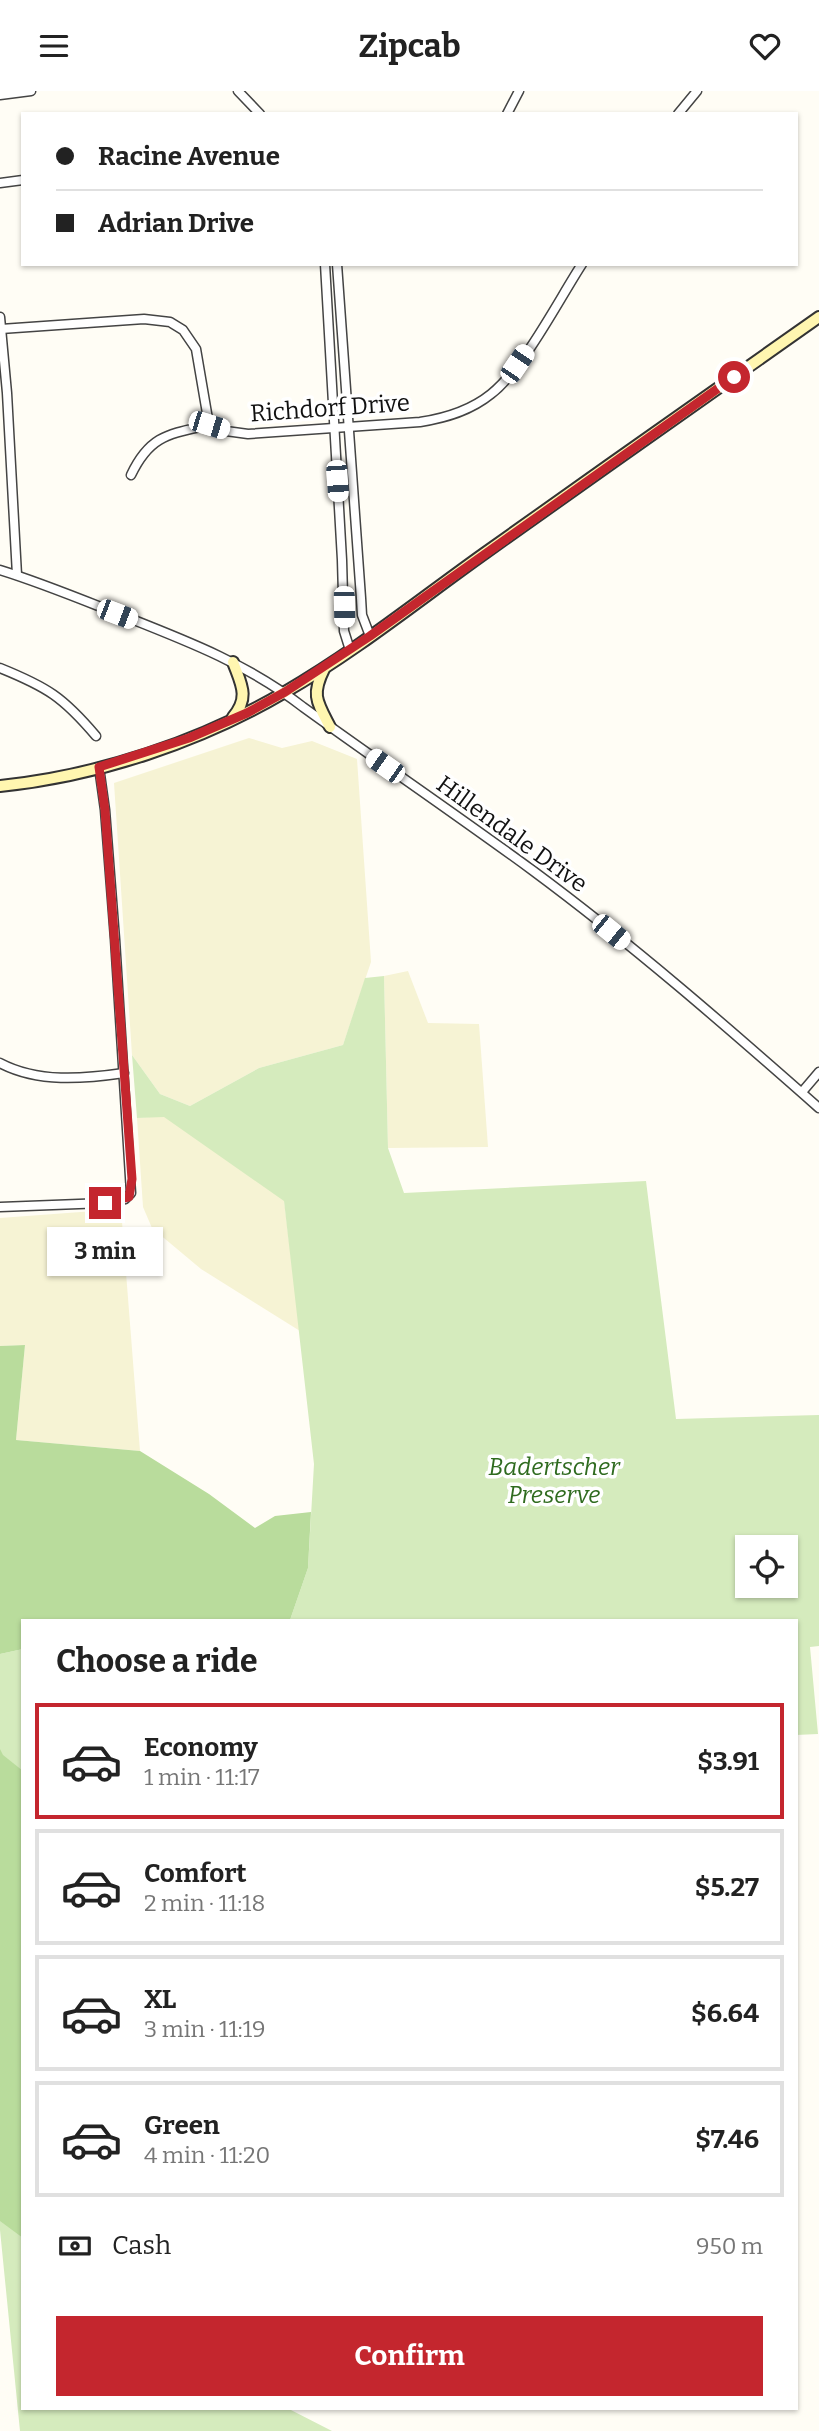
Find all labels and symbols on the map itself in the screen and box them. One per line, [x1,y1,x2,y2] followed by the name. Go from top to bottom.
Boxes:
[497,341,538,387] car
[718,361,750,393] route start
[249,388,411,428] street label: Richdorf Drive
[186,409,233,441] car
[326,459,349,503] car
[334,586,355,628] car
[94,597,141,631] car
[362,745,409,787] car
[431,770,593,898] street label: Hillendale Drive
[589,911,634,953] car
[89,1187,121,1219] route end
[47,1227,163,1277] callout: 3 min
[488,1453,621,1509] park label: Badertscher Preserve

